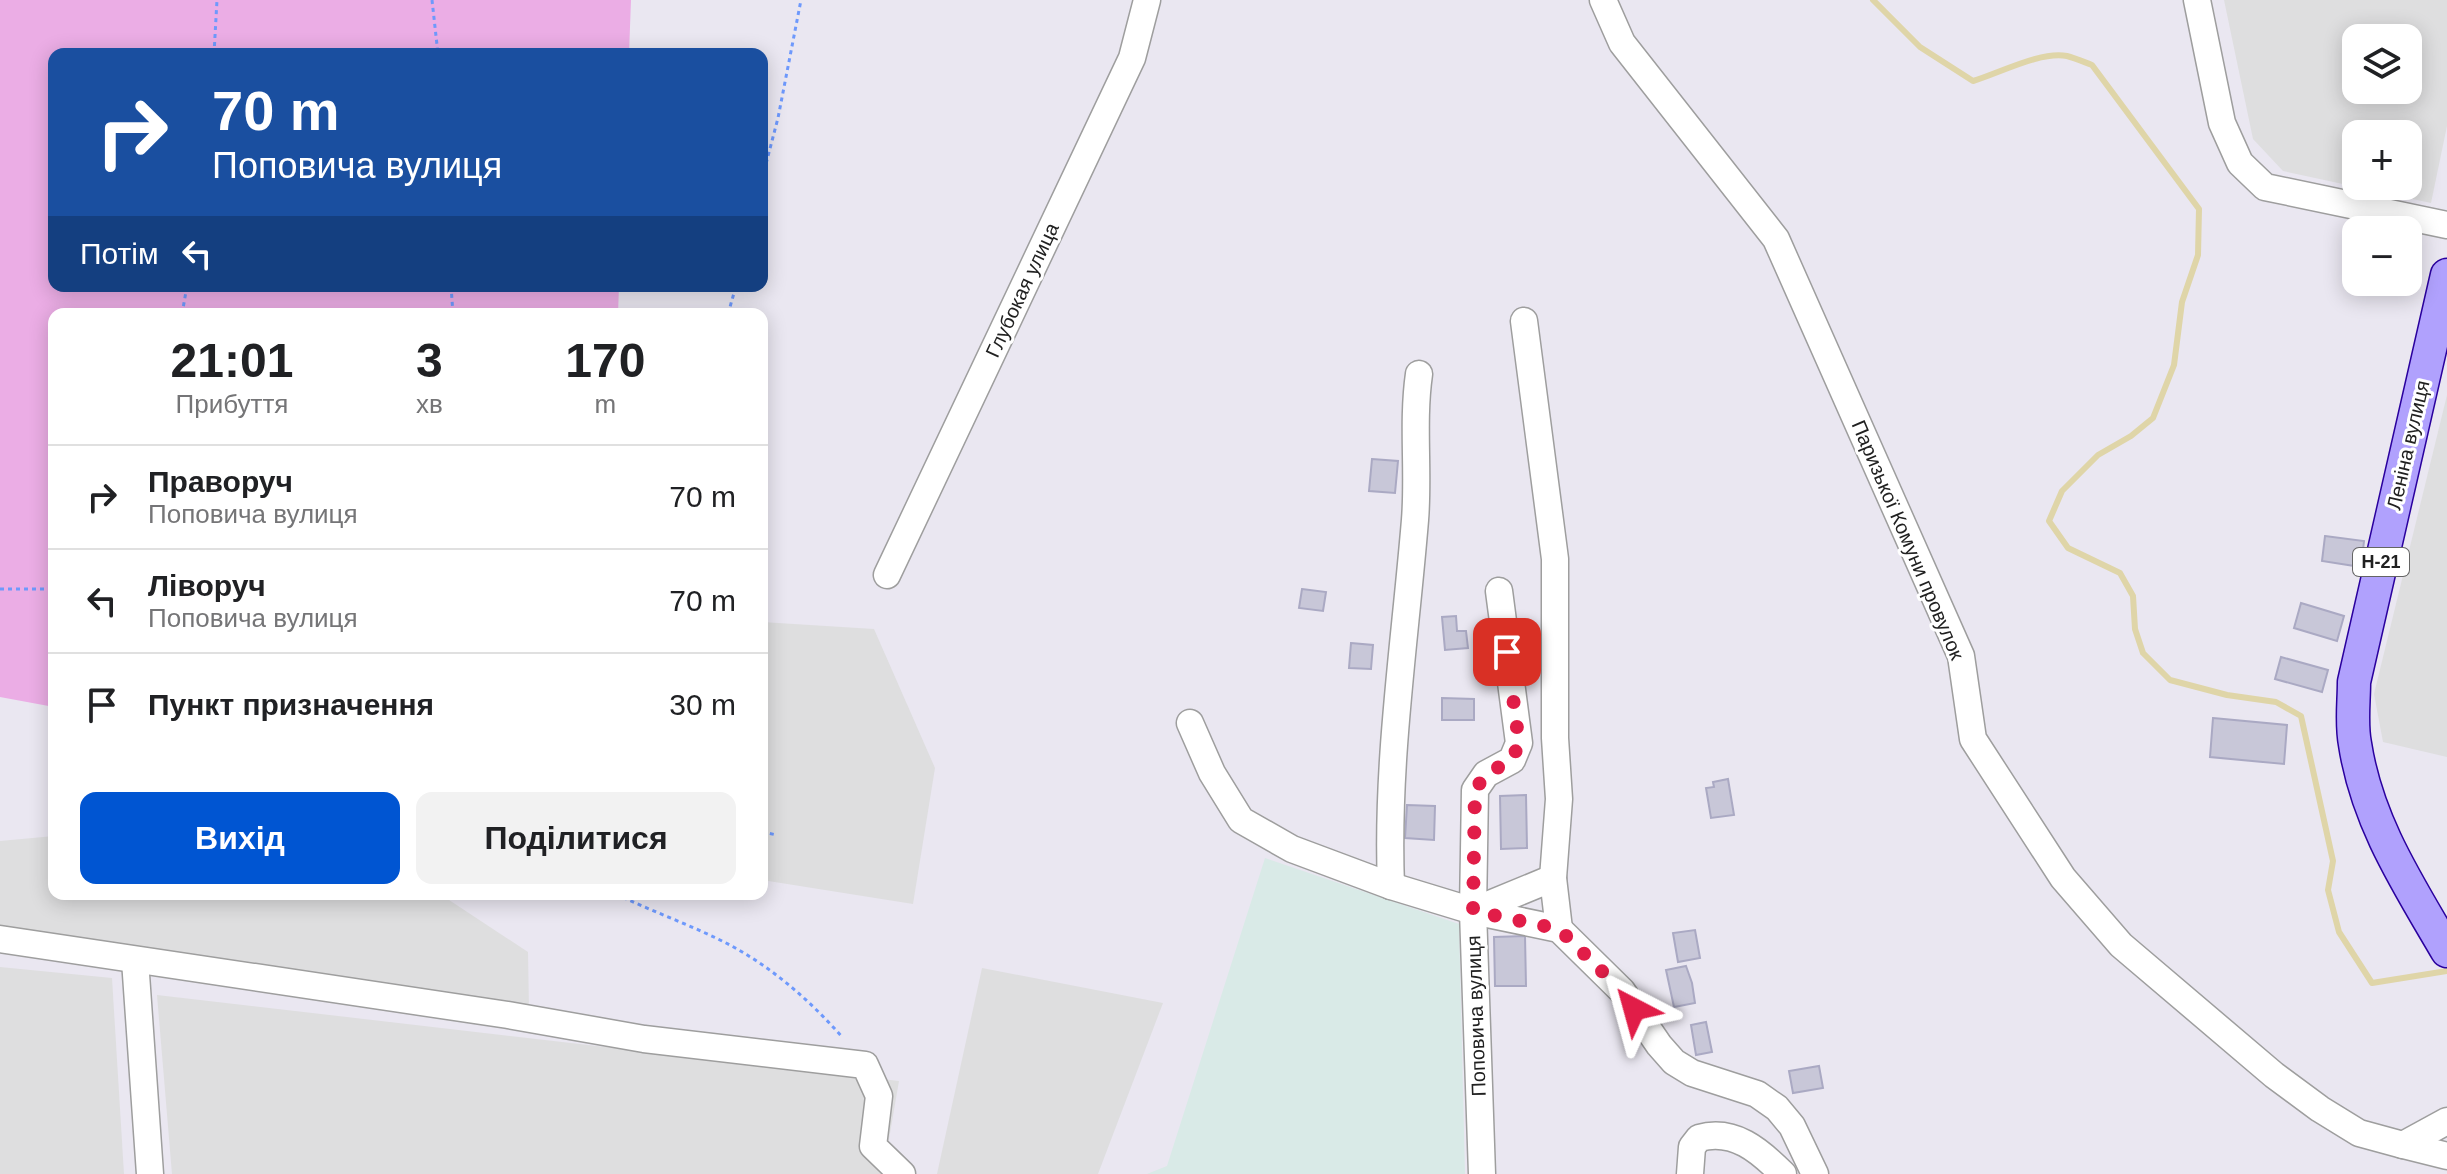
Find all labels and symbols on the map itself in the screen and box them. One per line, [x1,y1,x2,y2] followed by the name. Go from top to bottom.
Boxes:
[981,218,1063,361] street label: Глубокая улица
[2382,378,2434,512] street label: Леніна вулиця
[1848,417,1969,663] street label: Паризької Комуни провулок
[2353,548,2409,576] road number: Н-21
[1473,618,1541,686] pin
[1462,935,1490,1097] street label: Поповича вулиця
[1592,967,1676,1051] position arrow

